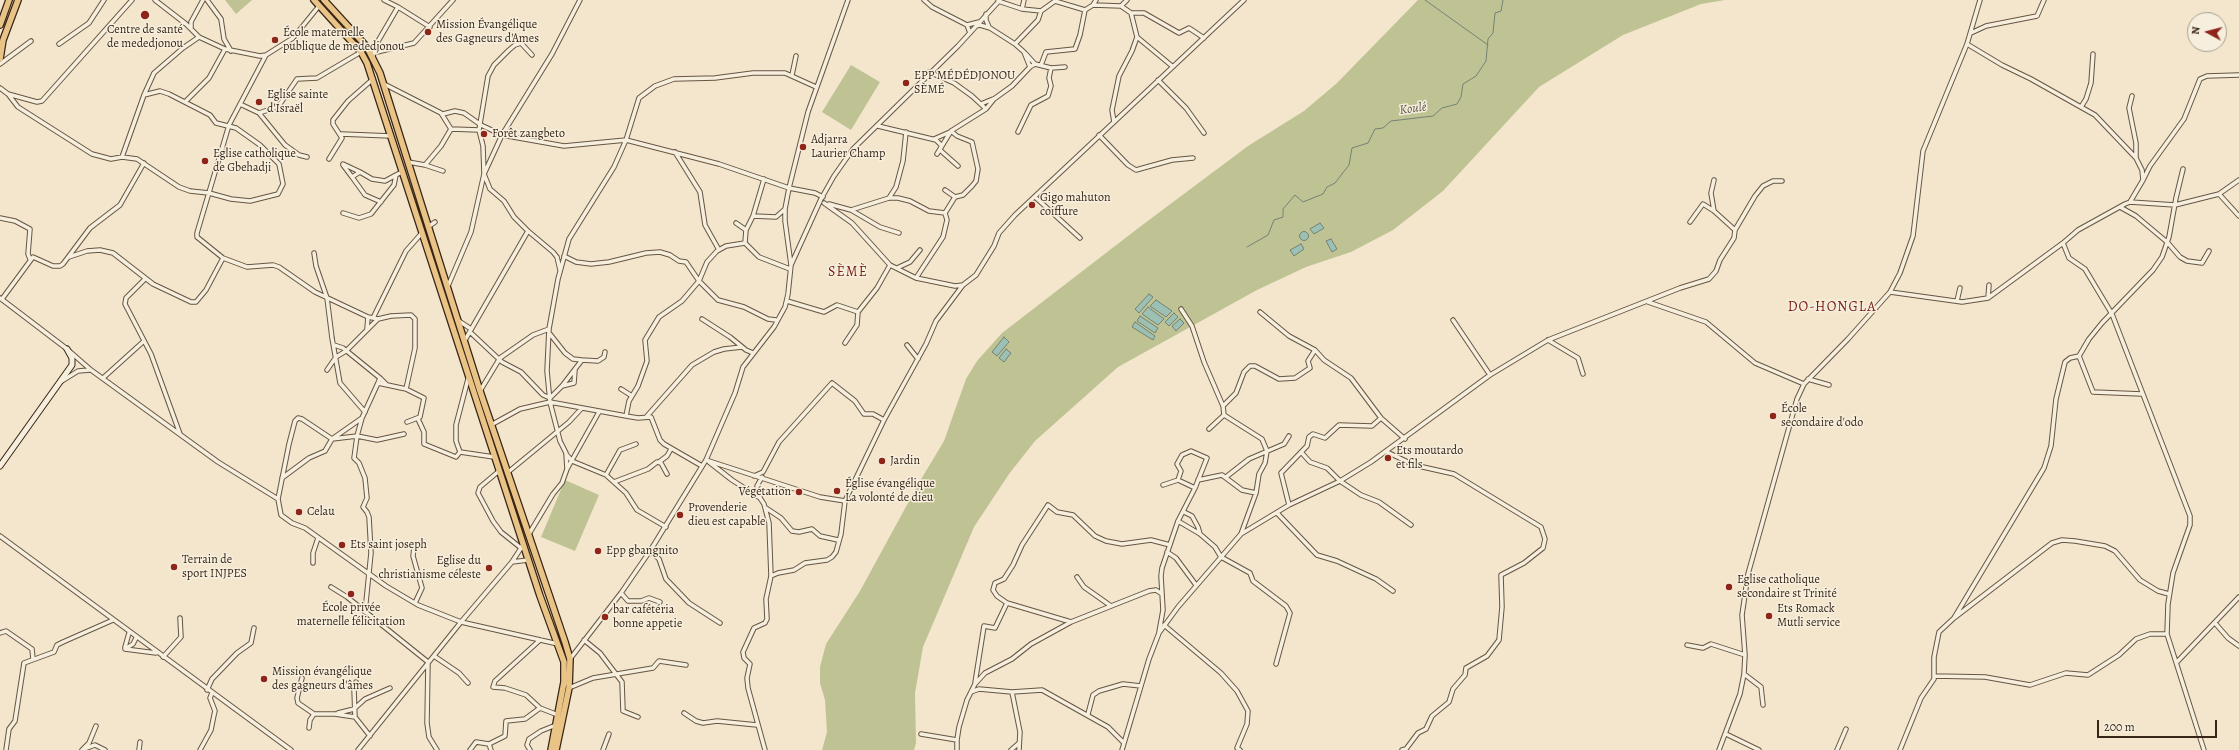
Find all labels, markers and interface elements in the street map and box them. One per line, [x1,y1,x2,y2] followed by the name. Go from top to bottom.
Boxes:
[139,9,151,21] marker: Centre de santé de mededjonou
[2187,12,2227,52] north arrow
[436,18,539,46] place label: Mission Évangélique des Gagneurs d'Ames
[107,23,183,51] place label: Centre de santé de mededjonou
[283,26,405,54] place label: École maternelle publique de mededjonou
[2188,26,2204,35] text: N
[423,27,433,37] marker: Mission Évangélique des Gagneurs d'Ames
[270,35,280,45] marker: École maternelle publique de mededjonou
[914,69,1015,97] place label: EPP MÉDÉDJONOU SÈMÉ
[901,78,911,88] marker: EPP MÉDÉDJONOU SÈMÉ
[267,88,328,116] place label: Eglise sainte d'Israël
[254,97,264,107] marker: Eglise sainte d'Israël
[1399,99,1427,119] water label: Koulé
[492,127,565,141] place label: Forêt zangbeto
[479,129,489,139] marker: Forêt zangbeto
[811,133,885,161] place label: Adjarra Laurier Champ
[798,142,808,152] marker: Adjarra Laurier Champ
[213,147,296,175] place label: Eglise catholique de Gbehadji
[200,156,210,166] marker: Eglise catholique de Gbehadji
[1040,191,1110,219] place label: Gigo mahuton coiffure
[1027,200,1037,210] marker: Gigo mahuton coiffure
[828,265,868,281] district label: SÈMÈ
[1788,300,1876,316] district label: DO-HONGLA
[1781,402,1863,430] place label: École secondaire d'odo
[1768,411,1778,421] marker: École secondaire d'odo
[1396,444,1463,472] place label: Ets moutardo et fils
[1383,453,1393,463] marker: Ets moutardo et fils
[890,454,920,468] place label: Jardin
[877,456,887,466] marker: Jardin
[845,477,935,505] place label: Église évangélique La volonté de dieu
[738,485,791,499] place label: Végétation
[832,486,842,496] marker: Église évangélique La volonté de dieu
[794,487,804,497] marker: Végétation
[688,501,765,529] place label: Provenderie dieu est capable
[307,505,335,519] place label: Celau
[294,507,304,517] marker: Celau
[675,510,685,520] marker: Provenderie dieu est capable
[350,538,427,552] place label: Ets saint joseph
[337,540,347,550] marker: Ets saint joseph
[606,544,678,558] place label: Epp gbangnito
[593,546,603,556] marker: Epp gbangnito
[182,553,247,581] place label: Terrain de sport INJPES
[378,554,481,582] place label: Eglise du christianisme céleste
[169,562,179,572] marker: Terrain de sport INJPES
[484,563,494,573] marker: Eglise du christianisme céleste
[1737,573,1837,601] place label: Eglise catholique secondaire st Trinité
[1724,582,1734,592] marker: Eglise catholique secondaire st Trinité
[346,589,356,599] marker: École privée maternelle félicitation
[297,601,405,629] place label: École privée maternelle félicitation
[1777,602,1840,630] place label: Ets Romack Mutli service
[613,603,682,631] place label: bar cafétéria bonne appetie
[1764,611,1774,621] marker: Ets Romack Mutli service
[600,612,610,622] marker: bar cafétéria bonne appetie
[272,665,373,693] place label: Mission évangélique des gagneurs d'âmes
[259,674,269,684] marker: Mission évangélique des gagneurs d'âmes
[2099,712,2219,738] scale bar
[2104,719,2135,735] text: 200 m

